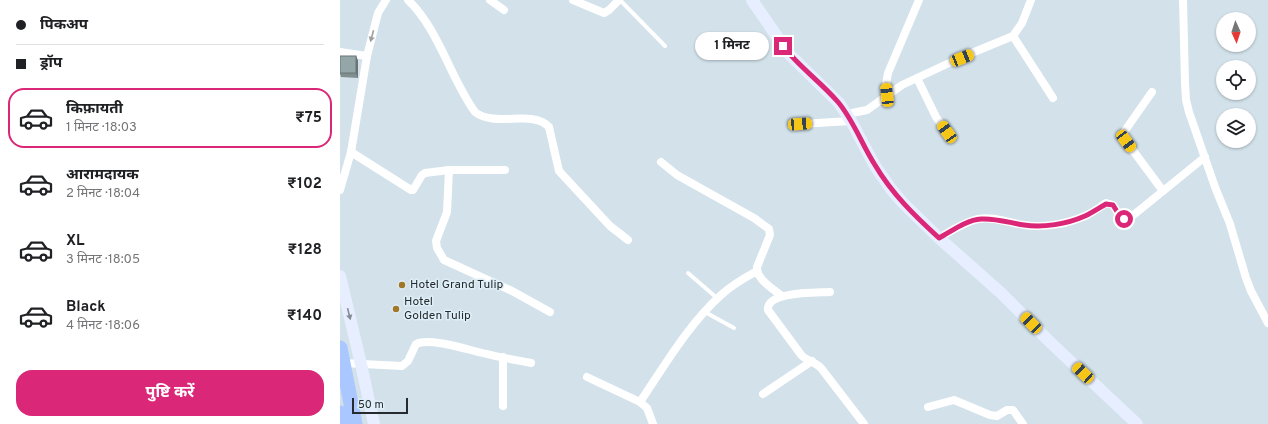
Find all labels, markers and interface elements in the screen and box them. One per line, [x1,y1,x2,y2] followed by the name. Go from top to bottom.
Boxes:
[1216,12,1256,52] north arrow
[1216,12,1256,148] map controls
[40,16,88,35] text: पिकअप
[369,30,375,42] one-way arrow
[695,32,769,60] callout: 1 मिनट
[774,37,792,55] route end
[714,38,750,54] text: 1 मिनट
[949,48,975,68] car
[40,54,62,73] text: ड्रॉप
[1216,60,1256,100] button: locate
[880,82,894,108] car
[18,100,54,136] icon: car
[66,100,123,119] text: किफ़ायती
[1216,108,1256,148] button: layers
[295,109,322,128] text: ₹75
[788,117,812,131] car
[935,119,959,145] car
[66,120,137,136] text: 1 मिनट · 18:03
[1114,128,1138,154] car
[18,166,54,202] icon: car
[66,166,139,185] text: आरामदायक
[287,175,322,194] text: ₹102
[66,186,140,202] text: 2 मिनट · 18:04
[1115,210,1133,228] route start
[18,232,54,268] icon: car
[66,232,84,251] text: XL
[288,241,322,260] text: ₹128
[66,252,140,268] text: 3 मिनट · 18:05
[410,277,503,293] place label: Hotel Grand Tulip
[397,280,407,290] marker: Hotel Grand Tulip
[404,294,471,324] place label: Hotel Golden Tulip
[18,298,54,334] icon: car
[66,298,106,317] text: Black
[391,304,401,314] marker: Hotel Golden Tulip
[287,307,322,326] text: ₹140
[347,308,353,320] one-way arrow
[1018,310,1044,336] car
[66,318,140,334] text: 4 मिनट · 18:06
[1070,360,1096,386] car
[16,370,324,416] button: पुष्टि करें
[352,396,408,415] scale bar
[358,398,384,412] text: 50 m

